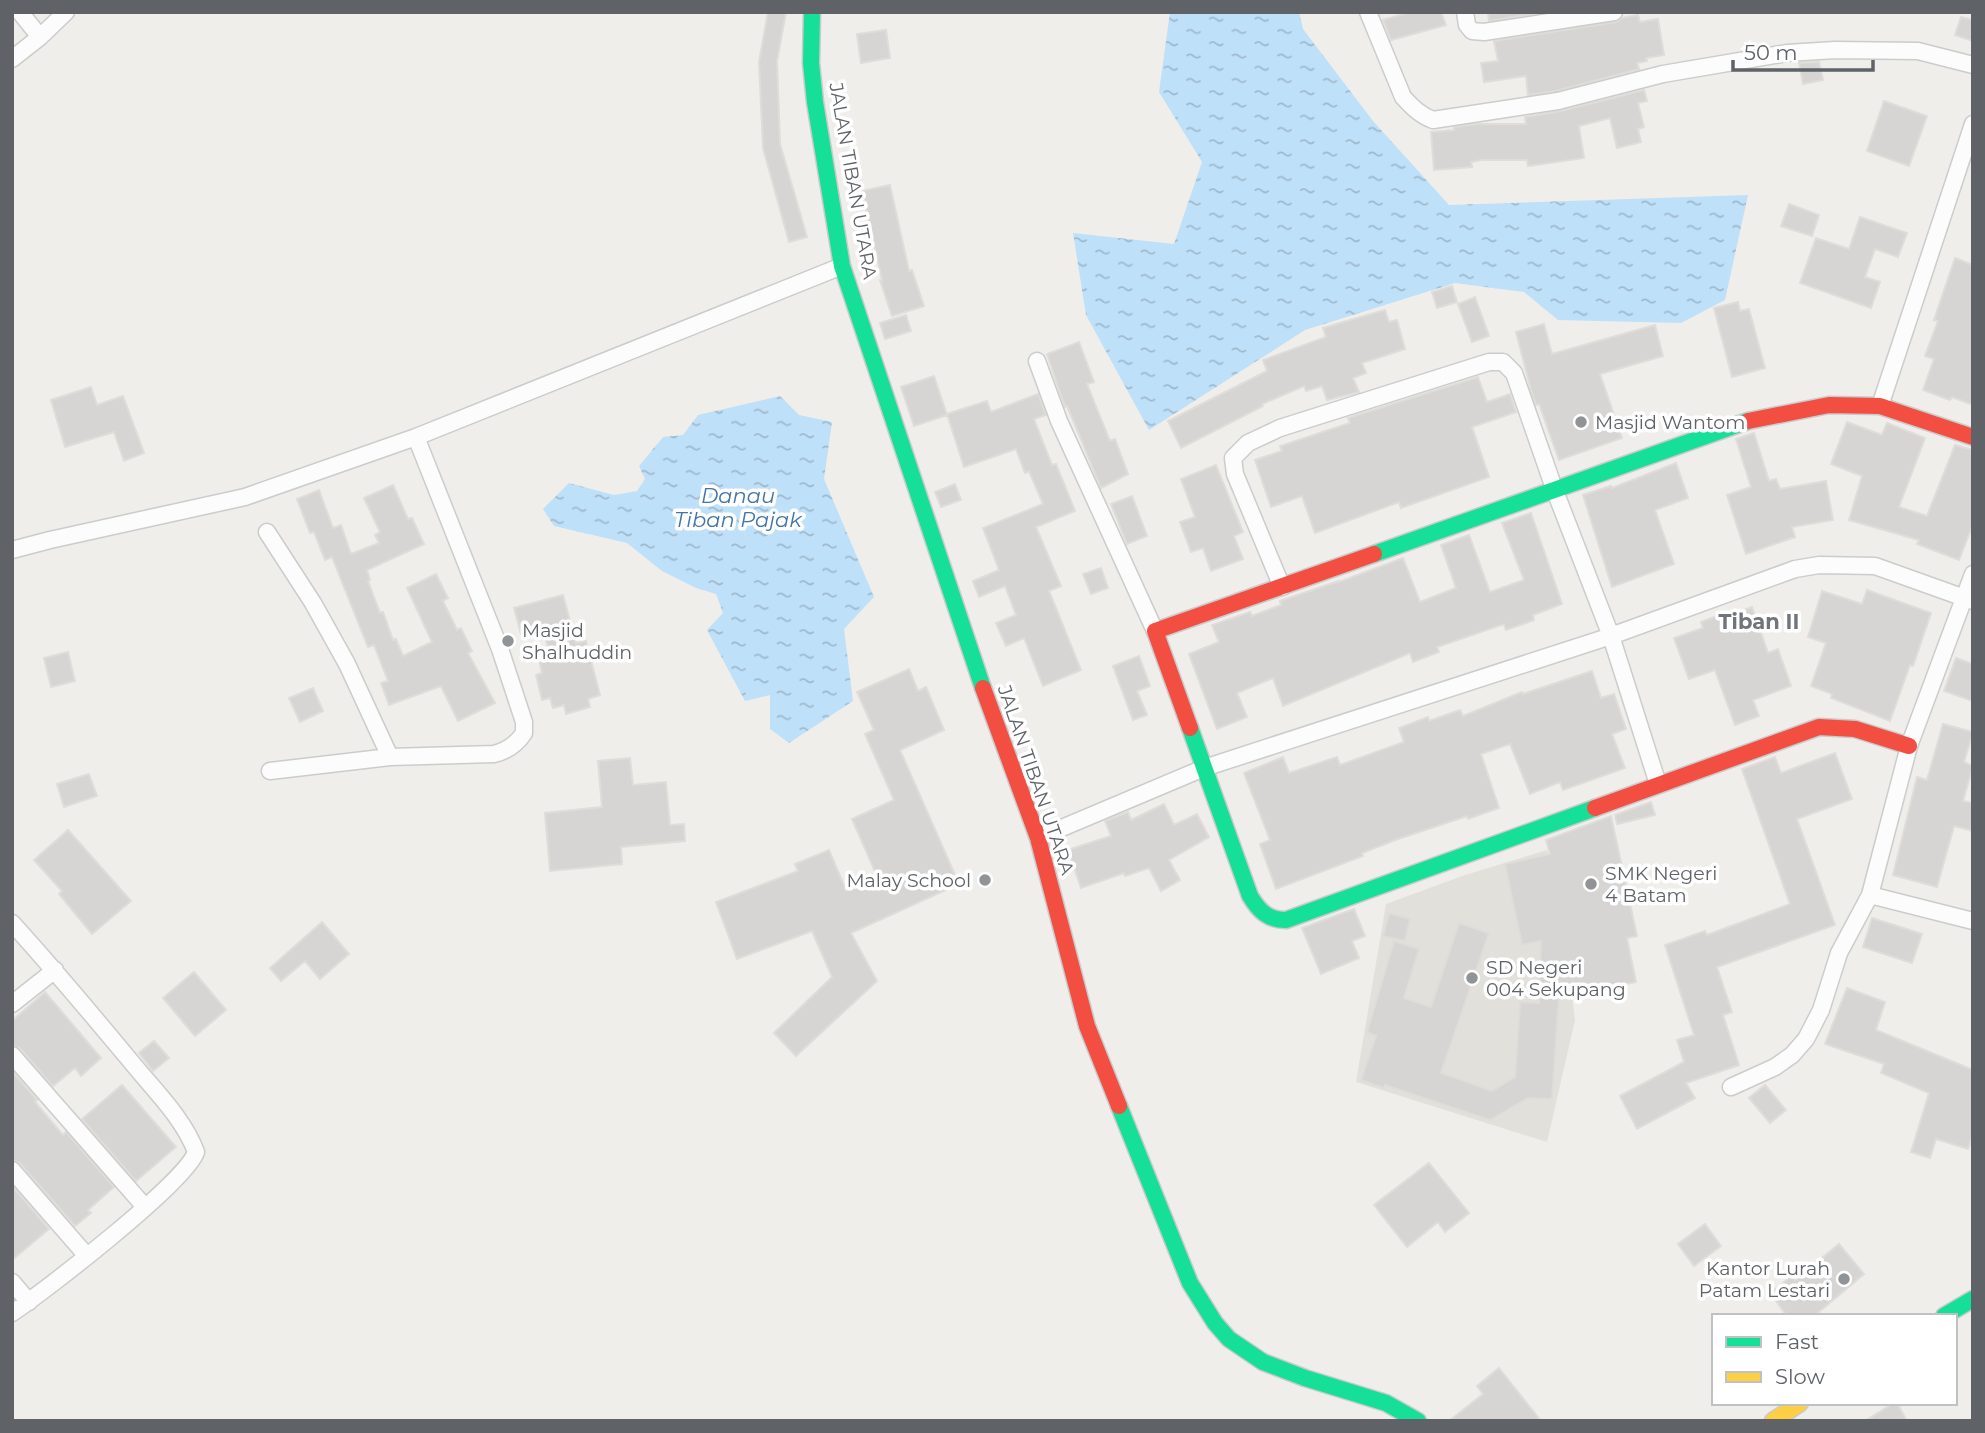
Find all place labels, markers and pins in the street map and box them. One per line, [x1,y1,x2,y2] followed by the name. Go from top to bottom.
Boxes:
[1595,411,1745,434] place label: Masjid Wantom
[1573,414,1589,430] marker: Masjid Wantom
[522,619,632,664] place label: Masjid Shalhuddin
[500,633,516,649] marker: Masjid Shalhuddin
[1605,862,1717,907] place label: SMK Negeri 4 Batam
[846,869,971,892] place label: Malay School
[977,872,993,888] marker: Malay School
[1583,876,1599,892] marker: SMK Negeri 4 Batam
[1486,956,1626,1001] place label: SD Negeri 004 Sekupang
[1464,970,1480,986] marker: SD Negeri 004 Sekupang
[1699,1257,1830,1302] place label: Kantor Lurah Patam Lestari
[1836,1271,1852,1287] marker: Kantor Lurah Patam Lestari

